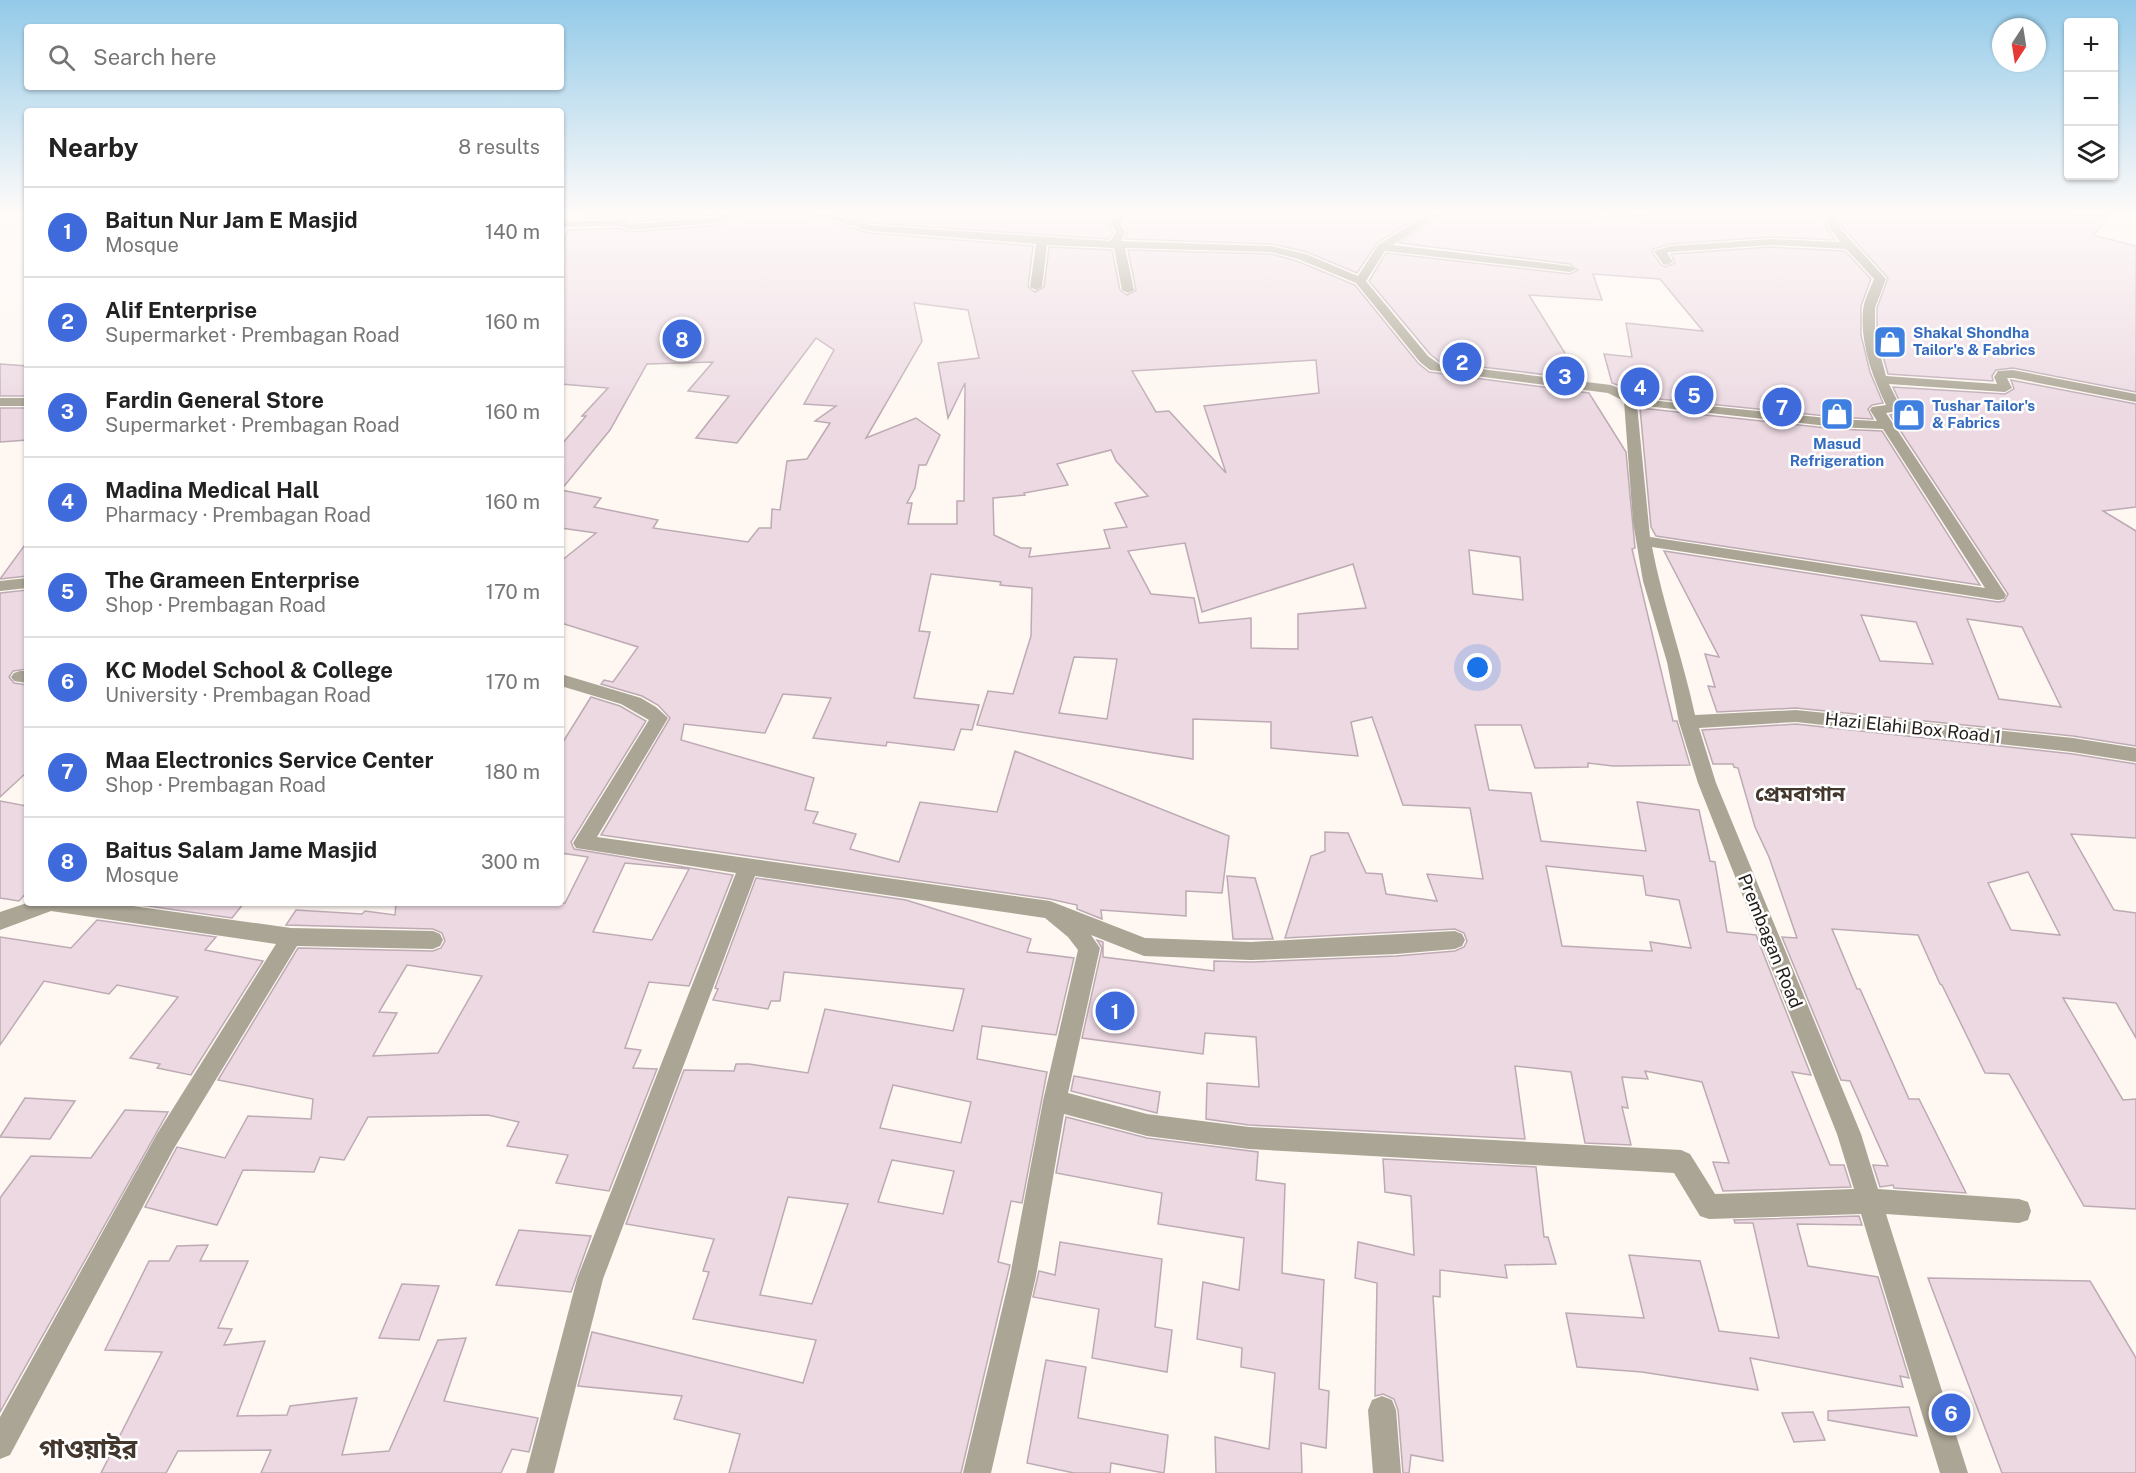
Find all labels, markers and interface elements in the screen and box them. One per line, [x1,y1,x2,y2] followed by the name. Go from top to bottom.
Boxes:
[1992,18,2046,72] north arrow
[2064,18,2118,180] map controls
[2064,18,2118,72] button: +
[24,24,564,90] search box
[45,41,78,74] icon: search
[93,44,217,70] text: Search here
[2064,72,2118,126] button: −
[2064,126,2118,180] button: layers
[48,132,138,163] text: Nearby
[458,135,540,159] text: 8 results
[105,207,358,233] text: Baitun Nur Jam E Masjid
[63,220,72,244] text: 1
[485,220,540,244] text: 140 m
[105,233,179,257] text: Mosque
[105,297,257,323] text: Alif Enterprise
[61,310,74,334] text: 2
[485,310,540,334] text: 160 m
[662,316,702,362] pin: 8
[105,323,400,347] text: Supermarket · Prembagan Road
[1872,324,1908,360] shop icon: Shakal Shondha Tailor's & Fabrics
[1913,324,2036,358] place label: Shakal Shondha Tailor's & Fabrics
[1442,340,1482,385] pin: 2
[1546,354,1584,398] pin: 3
[1620,364,1660,410] pin: 4
[1674,372,1714,418] pin: 5
[1762,384,1802,430] pin: 7
[105,387,324,413] text: Fardin General Store
[1819,396,1855,432] shop icon: Masud Refrigeration
[1891,397,1927,433] shop icon: Tushar Tailor's & Fabrics
[1932,397,2035,431] place label: Tushar Tailor's & Fabrics
[61,400,74,424] text: 3
[485,400,540,424] text: 160 m
[105,413,400,437] text: Supermarket · Prembagan Road
[1790,435,1884,469] place label: Masud Refrigeration
[105,477,319,503] text: Madina Medical Hall
[61,490,74,514] text: 4
[485,490,540,514] text: 160 m
[105,503,371,527] text: Pharmacy · Prembagan Road
[105,567,360,593] text: The Grameen Enterprise
[61,580,74,604] text: 5
[486,580,540,604] text: 170 m
[105,593,326,617] text: Shop · Prembagan Road
[1463,653,1492,682] your location
[105,657,393,683] text: KC Model School & College
[61,670,74,694] text: 6
[486,670,540,694] text: 170 m
[105,683,371,707] text: University · Prembagan Road
[1824,708,2002,747] street label: Hazi Elahi Box Road 1
[105,747,434,773] text: Maa Electronics Service Center
[61,760,74,784] text: 7
[485,760,540,784] text: 180 m
[105,773,326,797] text: Shop · Prembagan Road
[1755,781,1846,806] district label: প্রেমবাগান
[105,837,377,863] text: Baitus Salam Jame Masjid
[61,850,74,874] text: 8
[481,850,540,874] text: 300 m
[105,863,179,887] text: Mosque
[1734,871,1807,1011] street label: Prembagan Road
[1096,988,1134,1034] pin: 1
[1932,1390,1970,1436] pin: 6
[39,1433,138,1464] district label: গাওয়াইর

